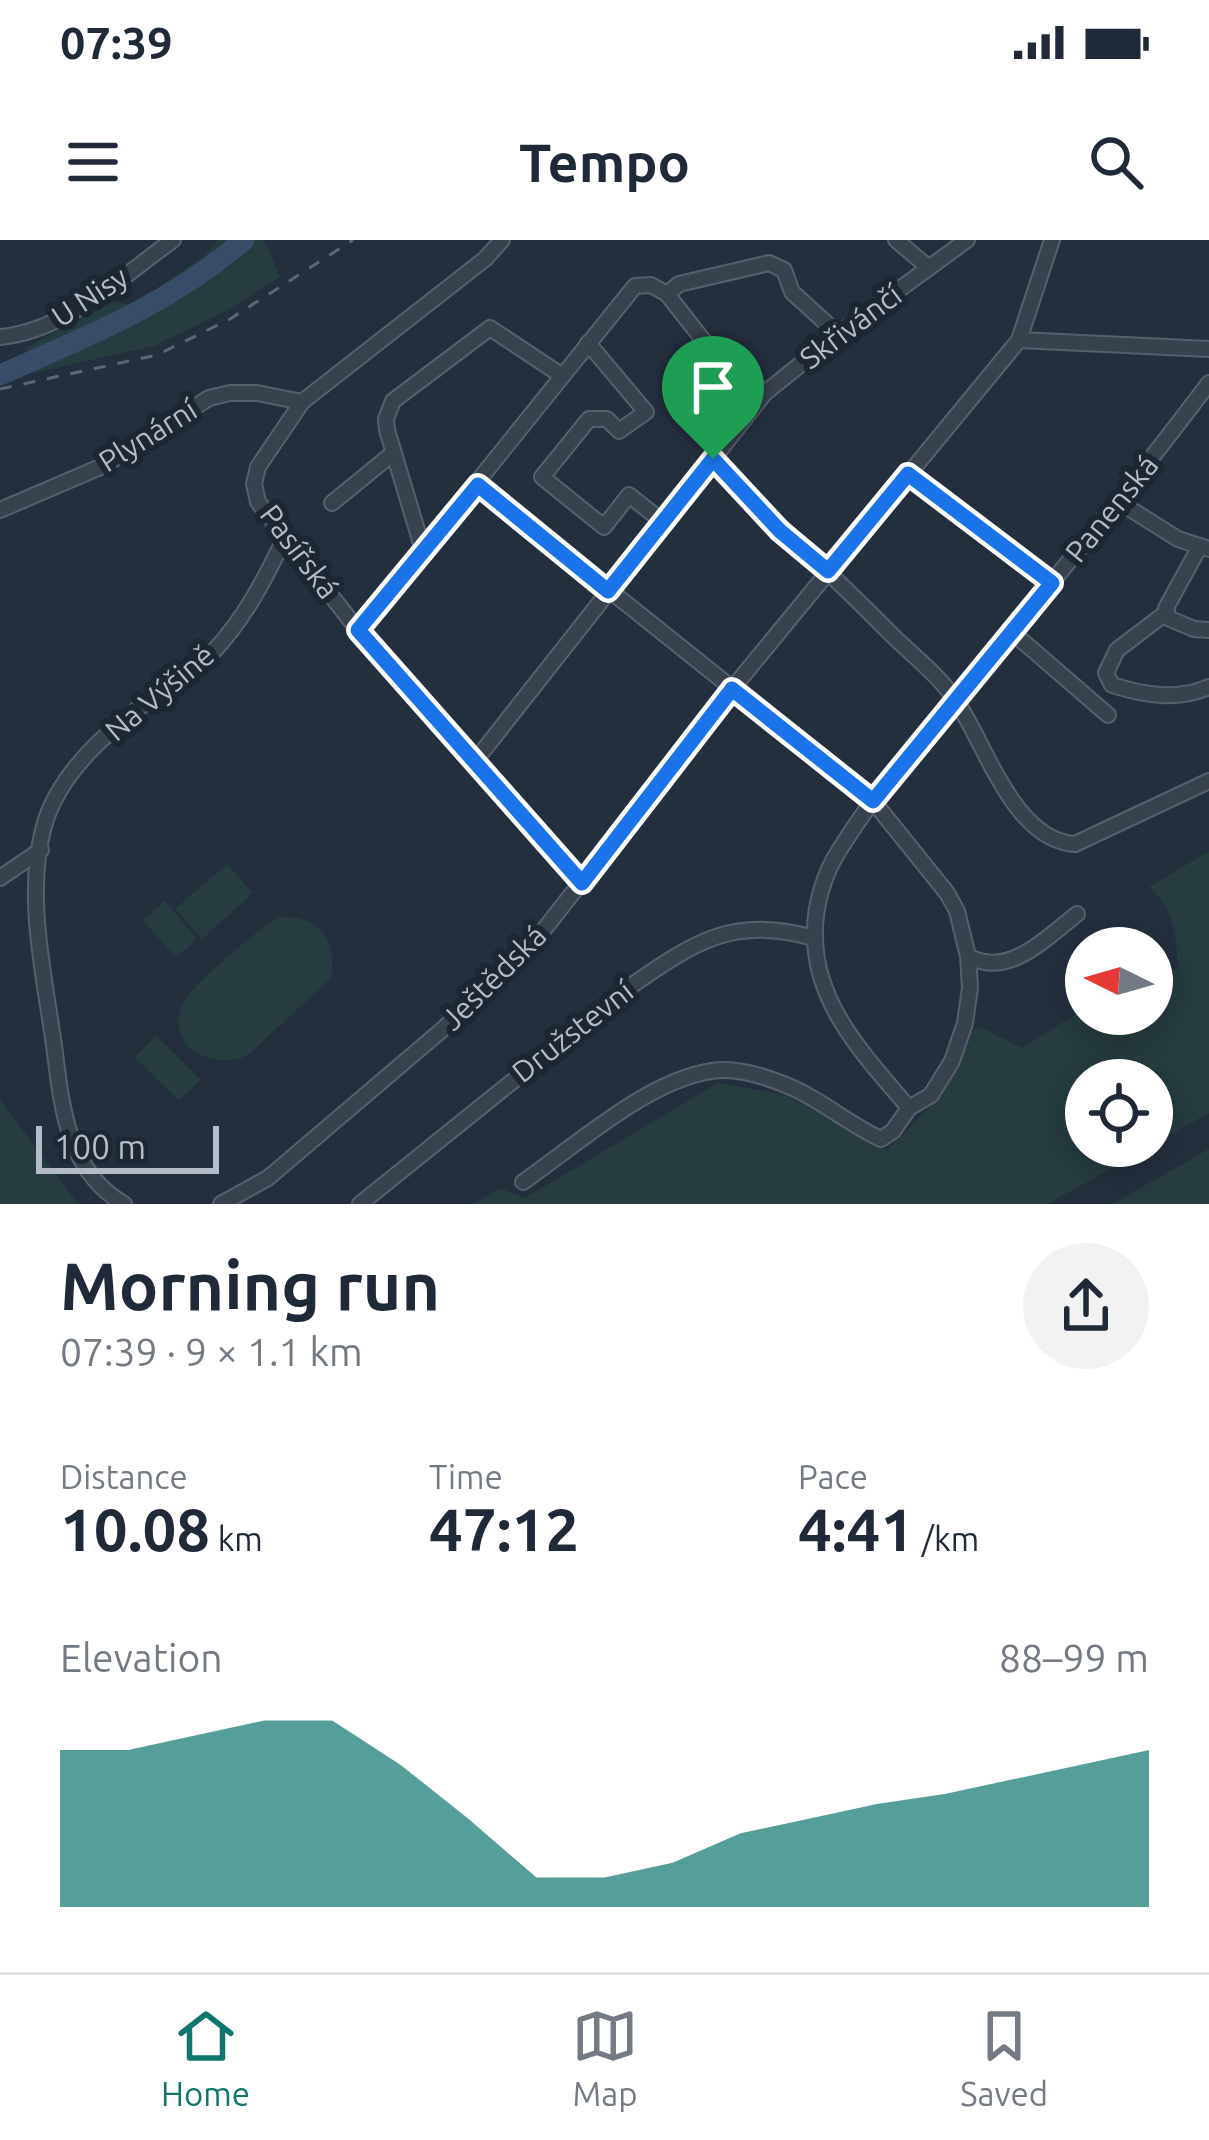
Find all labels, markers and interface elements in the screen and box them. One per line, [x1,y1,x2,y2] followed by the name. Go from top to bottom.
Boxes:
[60,17,173,68] text: 07:39
[60,129,126,195] icon: menu
[1083,129,1149,195] icon: search
[519,132,690,192] text: Tempo
[45,259,134,333] street label: U Nisy
[793,277,908,375] street label: Skřivánčí
[662,336,764,459] pin
[680,354,746,420] icon: arrive
[92,392,203,478] street label: Plynární
[1058,448,1165,569] street label: Panenská
[254,498,346,605] street label: Pasířská
[98,637,221,747] street label: Na Výšině
[434,918,553,1037] street label: Ještědská
[1065,927,1173,1035] north arrow
[1065,927,1173,1167] map controls
[505,973,640,1089] street label: Družstevní
[1065,1059,1173,1167] button: locate
[36,1120,219,1173] scale bar
[54,1128,146,1165] text: 100 m
[1023,1243,1149,1369] button: share
[60,1248,440,1322] text: Morning run
[60,1330,363,1373] text: 07:39 · 9 × 1.1 km
[60,1458,188,1495] text: Distance
[429,1458,503,1495] text: Time
[798,1458,868,1495] text: Pace
[60,1495,210,1562] text: 10.08
[429,1495,579,1562] text: 47:12
[798,1495,914,1562] text: 4:41
[210,1520,263,1557] text: km
[914,1520,979,1557] text: /km
[60,1636,223,1679] text: Elevation
[999,1636,1149,1679] text: 88–99 m
[161,2003,250,2112] tab: Home
[572,2003,638,2112] tab: Map
[960,2003,1048,2112] tab: Saved

